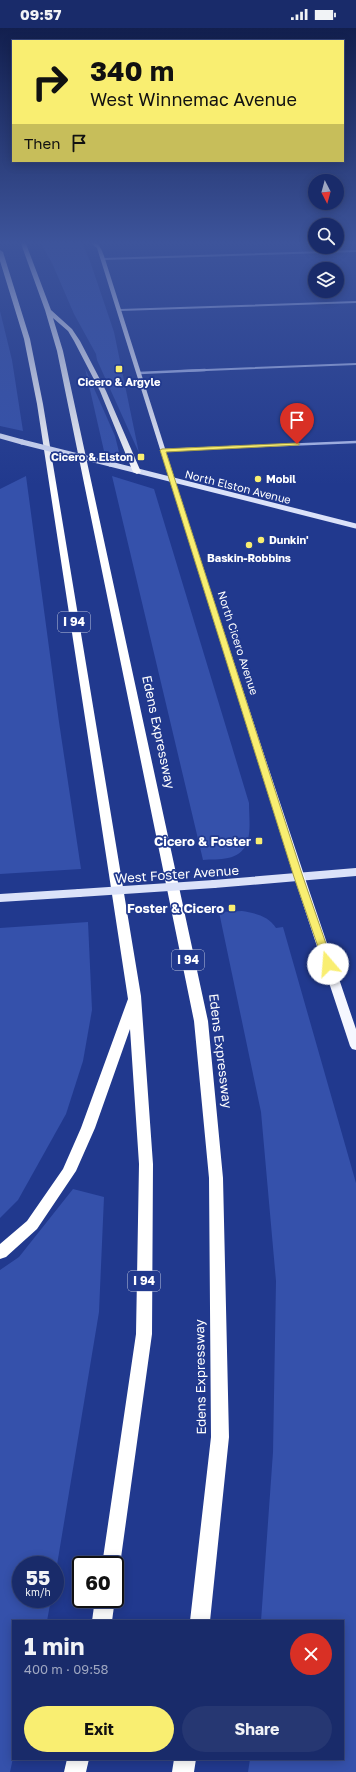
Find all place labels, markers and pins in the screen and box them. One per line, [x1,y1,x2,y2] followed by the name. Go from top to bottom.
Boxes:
[114,364,124,374] marker: Cicero & Argyle
[77,375,161,388] place label: Cicero & Argyle
[280,403,314,444] pin
[51,450,133,463] place label: Cicero & Elston
[136,452,146,462] marker: Cicero & Elston
[266,472,296,485] place label: Mobil
[253,474,263,484] marker: Mobil
[269,533,309,546] place label: Dunkin'
[256,535,266,545] marker: Dunkin'
[244,540,254,550] marker: Baskin-Robbins
[207,551,291,564] place label: Baskin-Robbins
[154,833,251,849] place label: Cicero & Foster
[254,836,264,846] marker: Cicero & Foster
[127,900,224,916] place label: Foster & Cicero
[227,903,237,913] marker: Foster & Cicero

